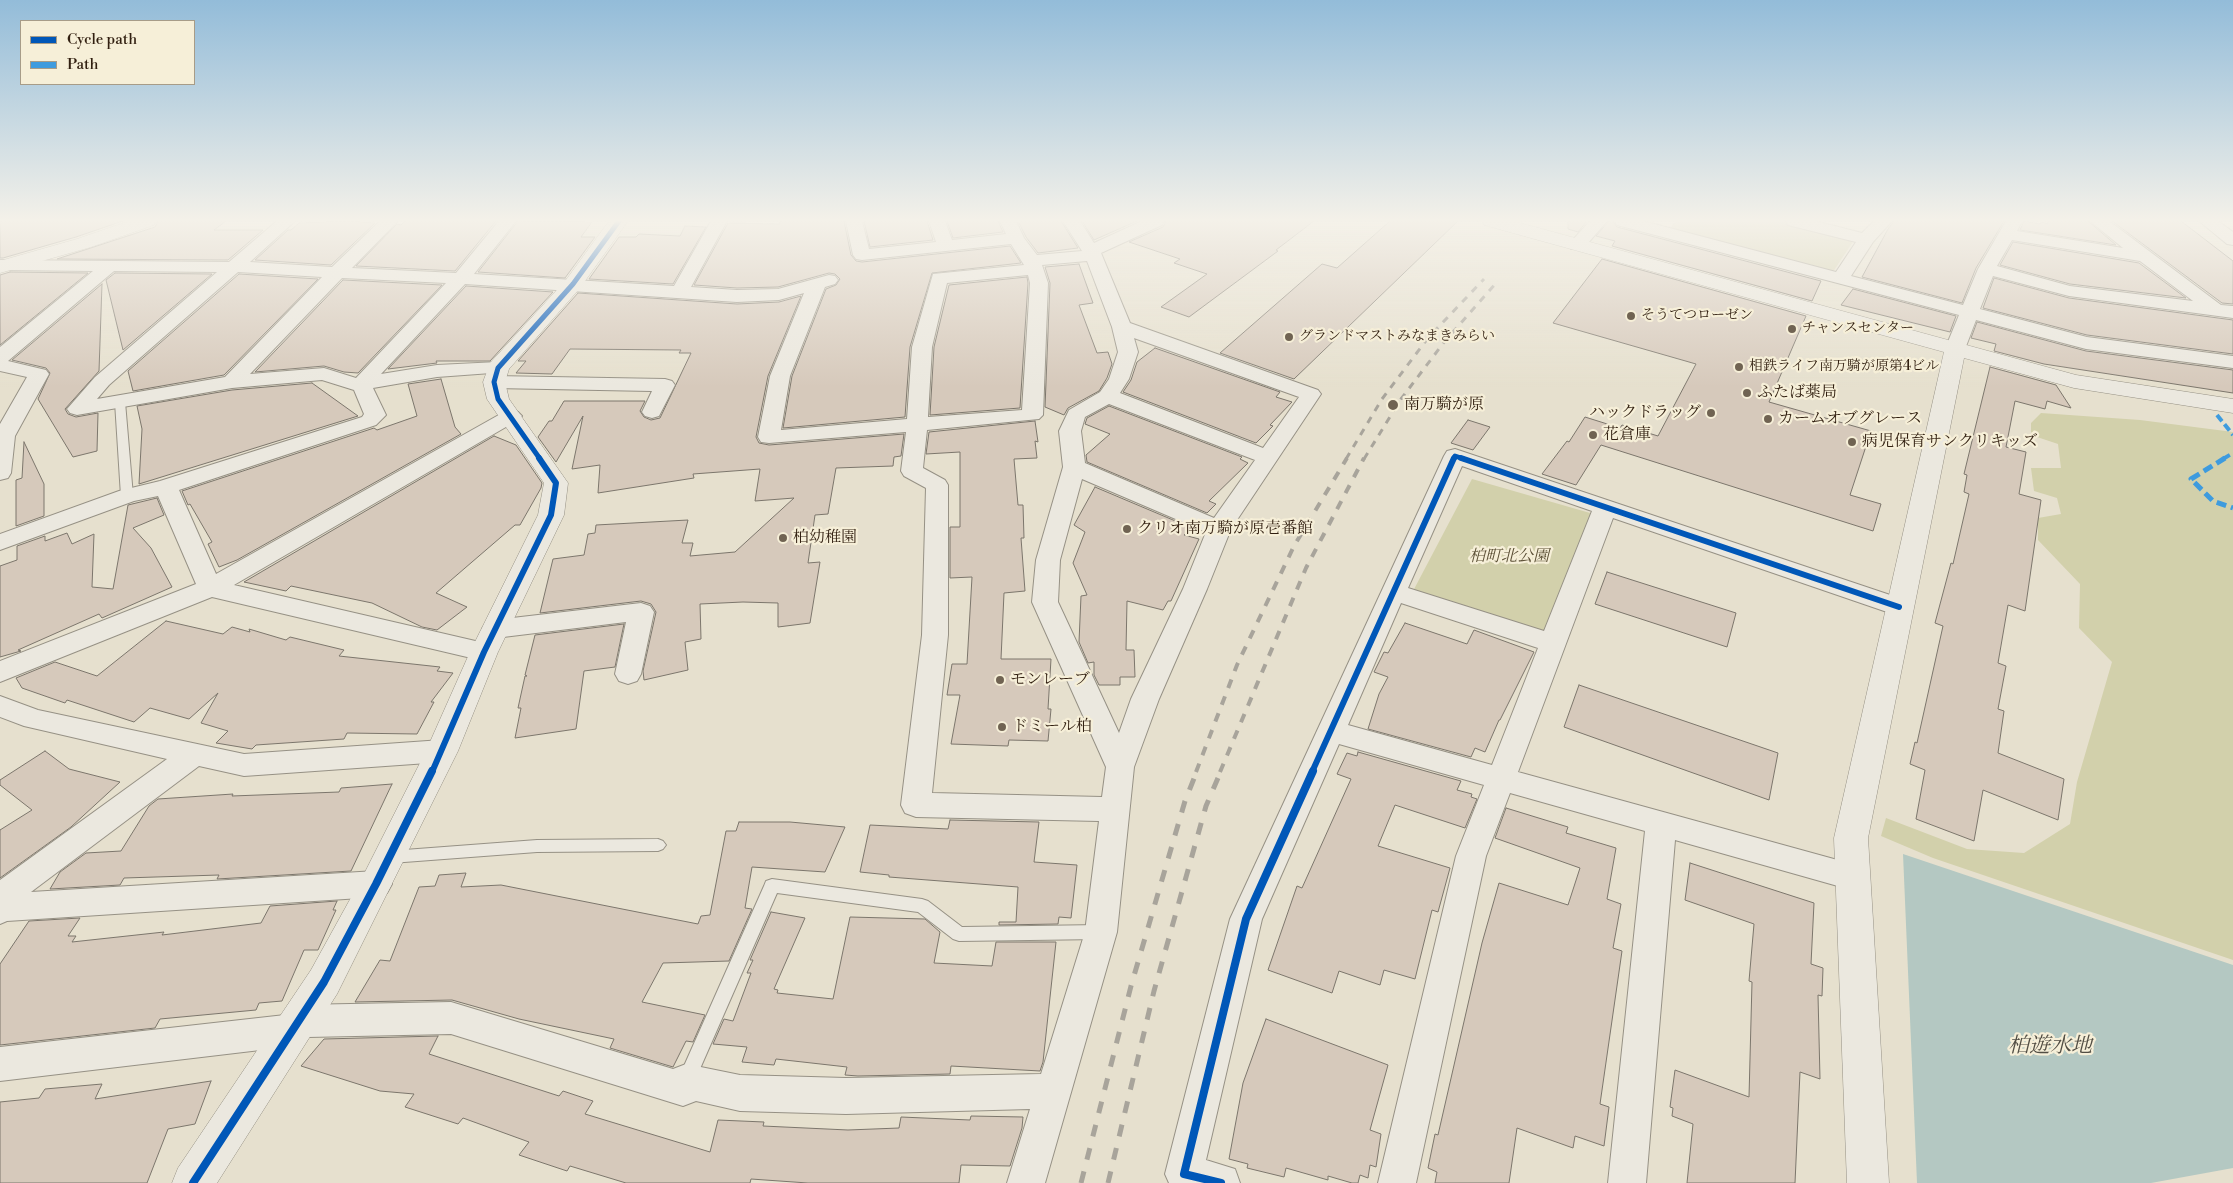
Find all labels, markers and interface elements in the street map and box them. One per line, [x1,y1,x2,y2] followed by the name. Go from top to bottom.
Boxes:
[20,20,195,85] legend
[67,30,137,49] text: Cycle path
[67,55,99,74] text: Path
[1641,308,1753,324] place label: そうてつローゼン
[1625,310,1637,322] marker: そうてつローゼン
[1802,321,1914,337] place label: チャンスセンター
[1786,323,1798,335] marker: チャンスセンター
[1299,329,1495,345] place label: グランドマストみなまきみらい
[1283,331,1295,343] marker: グランドマストみなまきみらい
[1749,359,1939,375] place label: 相鉄ライフ南万騎が原第4ビル
[1733,361,1745,373] marker: 相鉄ライフ南万騎が原第4ビル
[1757,383,1837,403] place label: ふたば薬局
[1741,387,1753,399] marker: ふたば薬局
[1404,395,1484,415] place label: 南万騎が原
[1386,398,1400,412] marker: 南万騎が原
[1589,403,1701,423] place label: ハックドラッグ
[1705,407,1717,419] marker: ハックドラッグ
[1778,409,1922,429] place label: カームオブグレース
[1762,413,1774,425] marker: カームオブグレース
[1603,425,1651,445] place label: 花倉庫
[1587,429,1599,441] marker: 花倉庫
[1862,432,2038,452] place label: 病児保育サンクリキッズ
[1846,436,1858,448] marker: 病児保育サンクリキッズ
[1137,519,1313,539] place label: クリオ南万騎が原壱番館
[1121,523,1133,535] marker: クリオ南万騎が原壱番館
[793,528,857,548] place label: 柏幼稚園
[777,532,789,544] marker: 柏幼稚園
[1469,547,1549,567] park label: 柏町北公園
[1010,670,1090,690] place label: モンレーブ
[994,674,1006,686] marker: モンレーブ
[1012,717,1092,737] place label: ドミール柏
[996,721,1008,733] marker: ドミール柏
[2008,1034,2092,1060] water label: 柏遊水地

